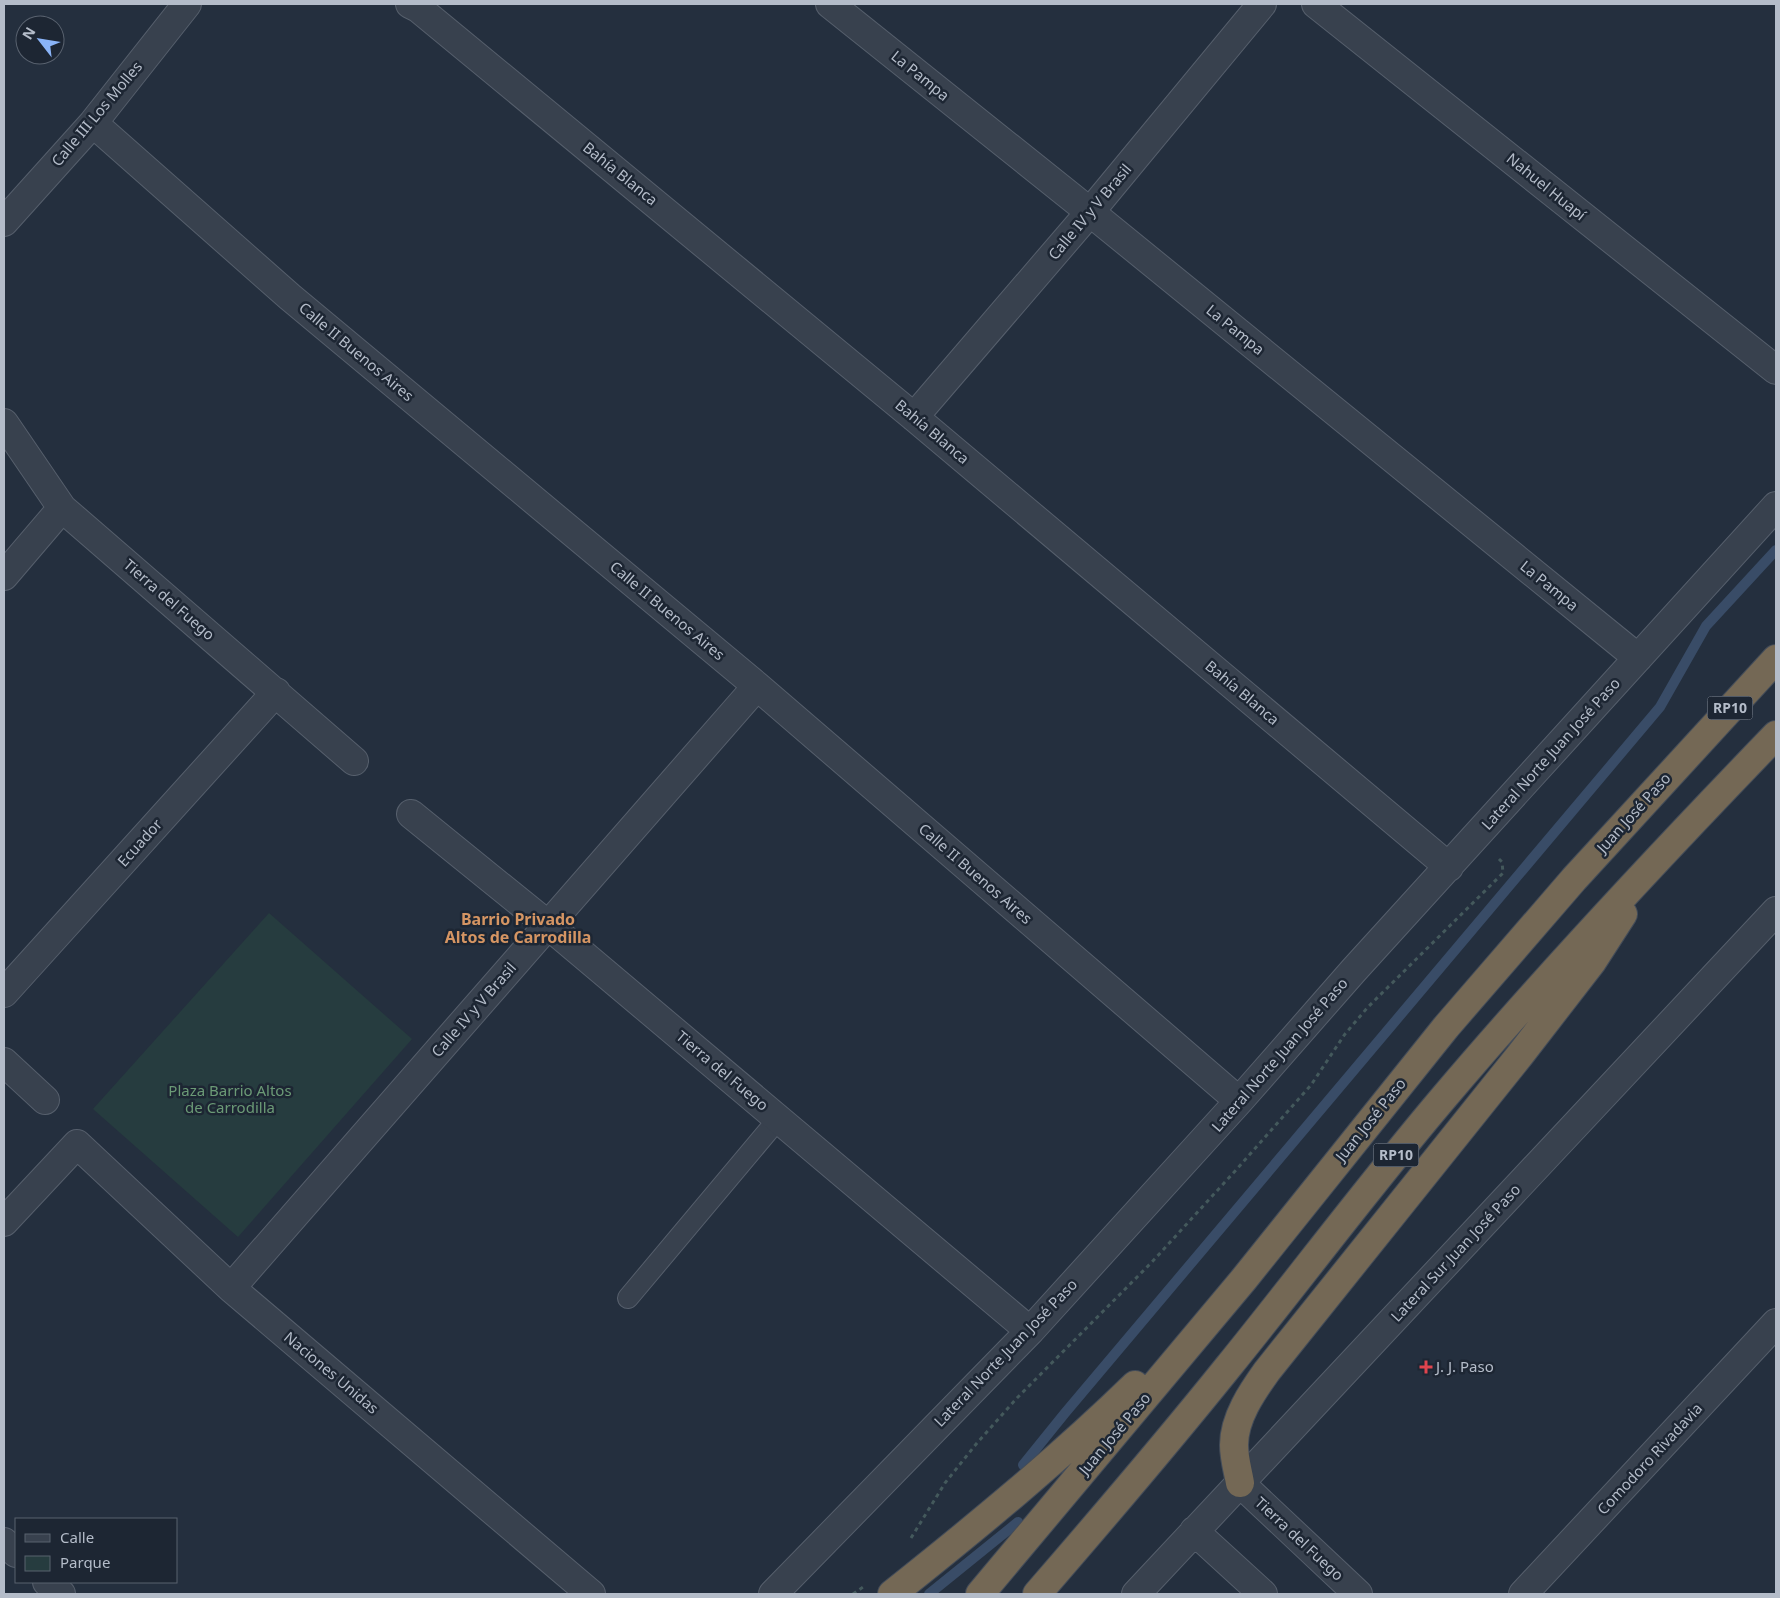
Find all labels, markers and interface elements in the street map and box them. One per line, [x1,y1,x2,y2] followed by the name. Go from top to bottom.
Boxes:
[15,15,65,65] north arrow
[17,23,40,43] text: N
[887,46,954,105] street label: La Pampa
[46,57,146,170] street label: Calle III Los Molles
[579,137,662,209] street label: Bahía Blanca
[1503,148,1591,225] street label: Nahuel Huapí
[1043,159,1135,264] street label: Calle IV y V Brasil
[295,297,418,405] street label: Calle II Buenos Aires
[1202,300,1269,359] street label: La Pampa
[892,394,974,468] street label: Bahía Blanca
[120,554,219,644] street label: Tierra del Fuego
[606,556,729,664] street label: Calle II Buenos Aires
[1516,556,1583,615] street label: La Pampa
[1202,655,1284,729] street label: Bahía Blanca
[1477,673,1624,834] street label: Lateral Norte Juan José Paso
[1708,696,1752,720] road number: RP10
[1591,768,1675,858] street label: Juan José Paso
[113,814,166,870] street label: Ecuador
[915,818,1037,928] street label: Calle II Buenos Aires
[445,908,591,948] district label: Barrio Privado Altos de Carrodilla
[427,958,520,1061] street label: Calle IV y V Brasil
[1207,973,1352,1136] street label: Lateral Norte Juan José Paso
[672,1026,773,1115] street label: Tierra del Fuego
[1329,1074,1410,1167] street label: Juan José Paso
[168,1080,292,1117] park label: Plaza Barrio Altos de Carrodilla
[1374,1144,1418,1166] road number: RP10
[1386,1179,1524,1325] street label: Lateral Sur Juan José Paso
[929,1274,1081,1431] street label: Lateral Norte Juan José Paso
[280,1327,383,1418] street label: Naciones Unidas
[1434,1356,1494,1376] place label: J. J. Paso
[1420,1361,1432,1373] marker: J. J. Paso
[1073,1388,1154,1480] street label: Juan José Paso
[1592,1398,1706,1518] street label: Comodoro Rivadavia
[1251,1492,1348,1585] street label: Tierra del Fuego
[15,1518,178,1583] legend
[60,1527,94,1547] text: Calle
[60,1552,110,1572] text: Parque

